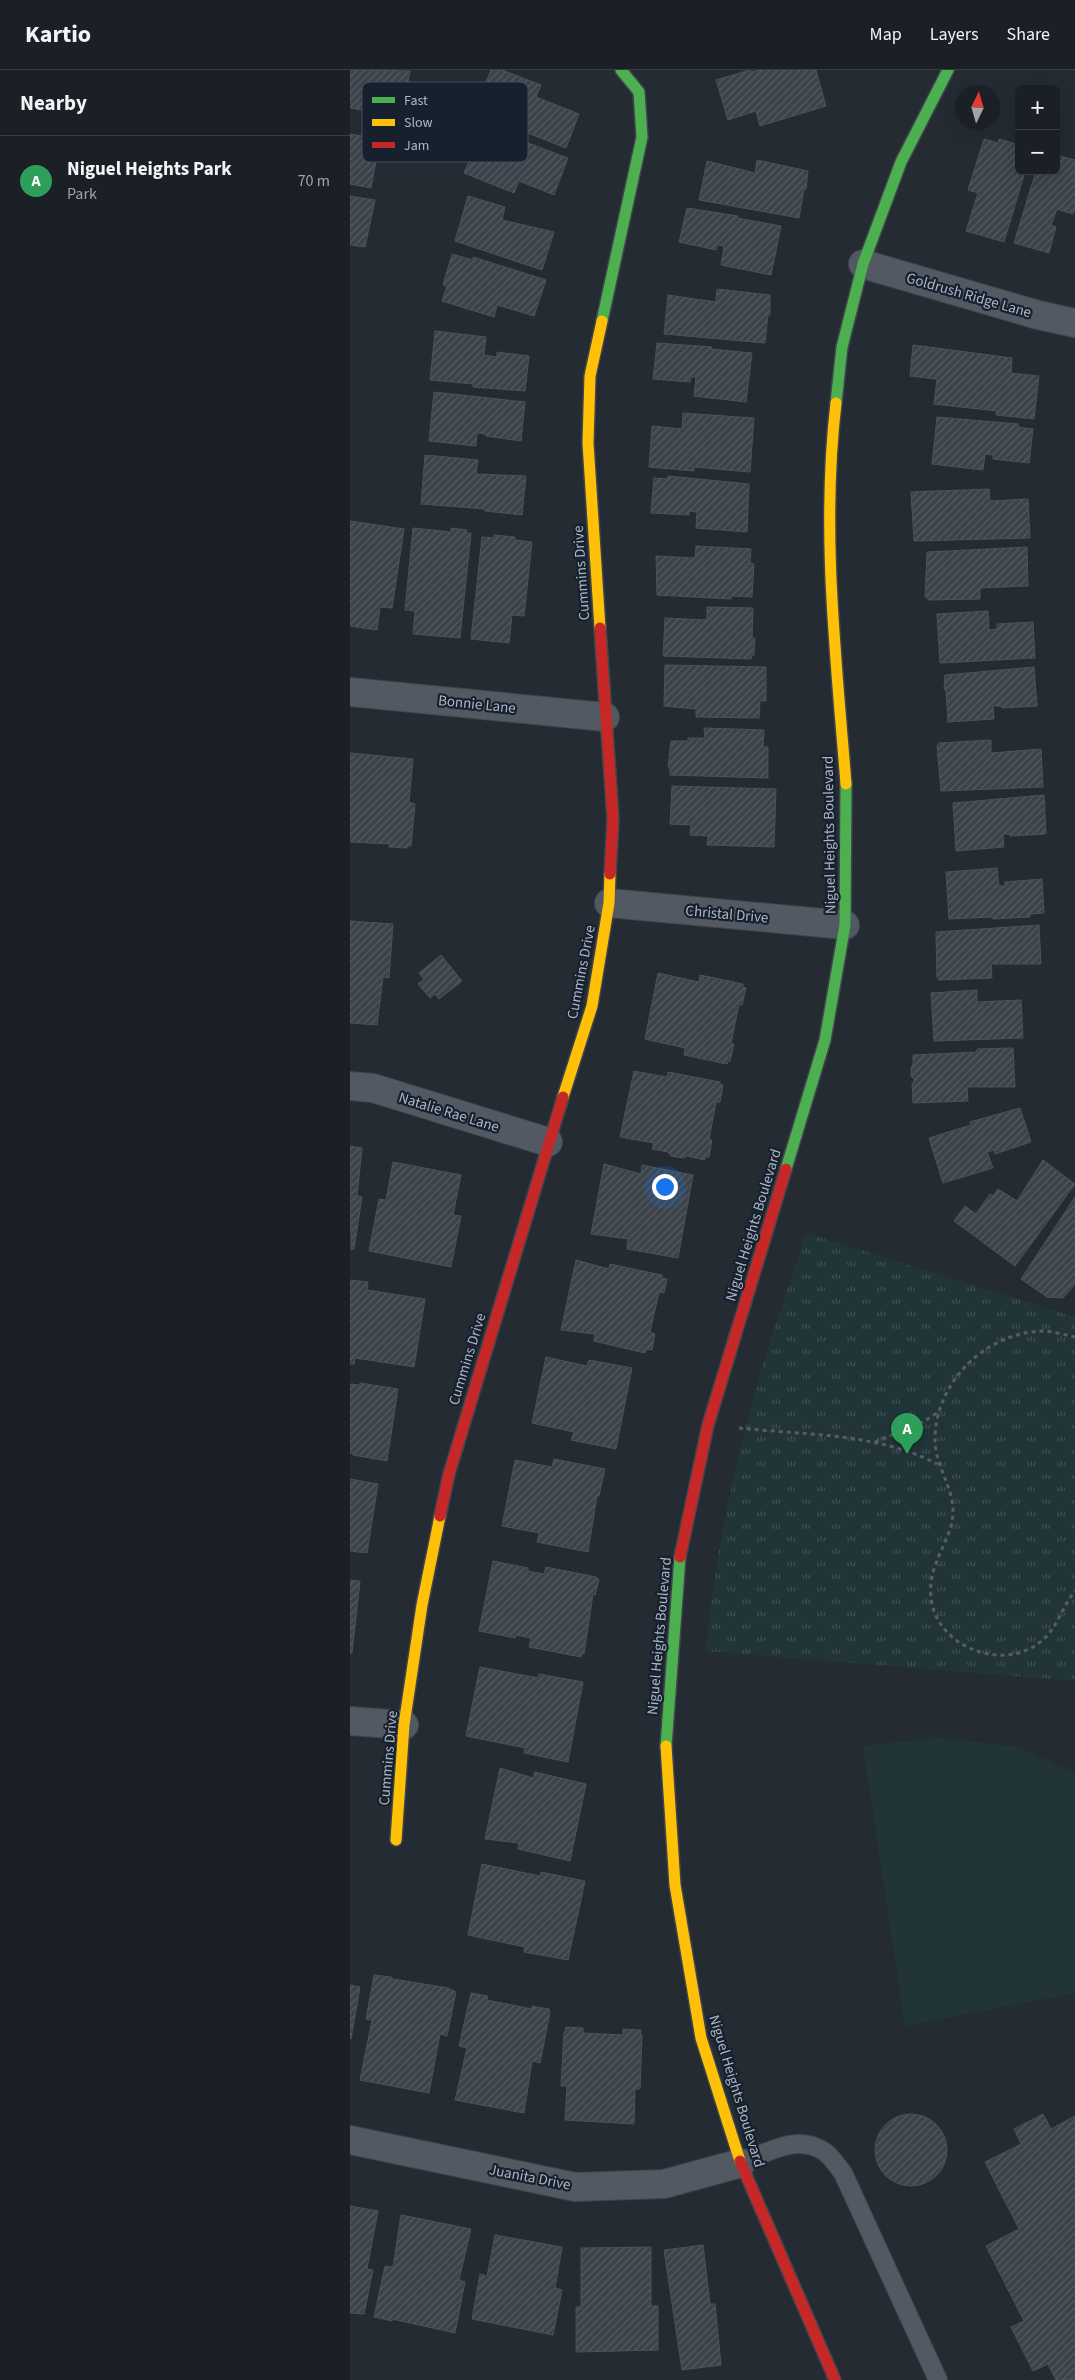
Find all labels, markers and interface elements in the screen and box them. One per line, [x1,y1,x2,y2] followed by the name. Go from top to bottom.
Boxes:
[25,17,91,52] text: Kartio
[870,22,902,47] text: Map
[930,22,979,47] text: Layers
[1007,22,1050,47] text: Share
[362,82,528,162] legend
[955,85,1000,130] north arrow
[1015,85,1060,175] map controls
[1015,85,1060,130] button: +
[20,88,87,118] text: Nearby
[404,91,428,111] text: Fast
[404,113,433,133] text: Slow
[1015,130,1060,175] button: −
[404,136,429,156] text: Jam
[67,156,232,183] text: Niguel Heights Park
[31,170,41,192] text: A
[298,170,330,192] text: 70 m
[67,183,97,205] text: Park
[904,268,1034,323] street label: Goldrush Ridge Lane
[568,525,595,621] street label: Cummins Drive
[437,690,517,719] street label: Bonnie Lane
[818,756,841,914] street label: Niguel Heights Boulevard
[685,900,769,929] street label: Christal Drive
[562,923,601,1021] street label: Cummins Drive
[396,1087,502,1138] street label: Natalie Rae Lane
[720,1146,787,1304] street label: Niguel Heights Boulevard
[652,1174,678,1200] your location
[444,1311,491,1408] street label: Cummins Drive
[891,1413,923,1454] pin: A
[642,1556,677,1716] street label: Niguel Heights Boulevard
[374,1710,403,1806] street label: Cummins Drive
[703,2012,770,2170] street label: Niguel Heights Boulevard
[487,2159,572,2196] street label: Juanita Drive

